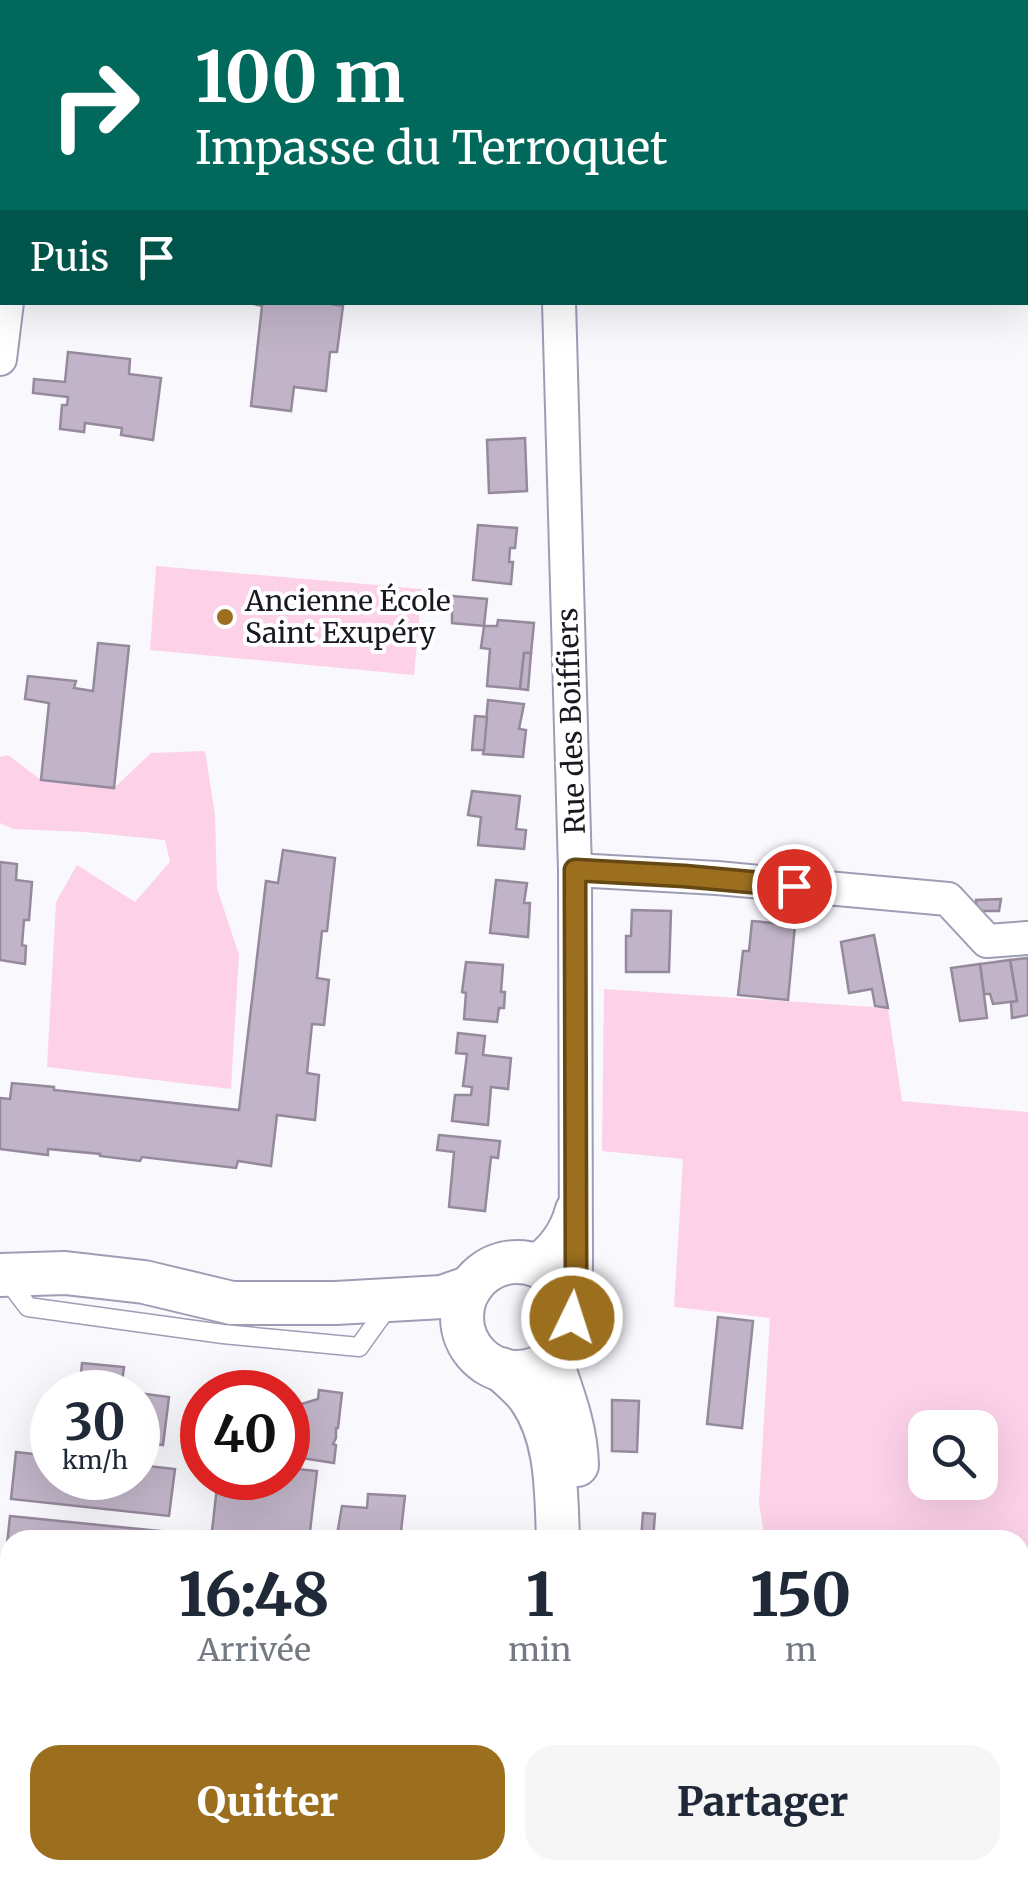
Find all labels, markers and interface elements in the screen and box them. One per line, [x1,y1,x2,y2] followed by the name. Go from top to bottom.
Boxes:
[195,33,405,121] text: 100 m
[30,40,160,170] icon: right
[195,120,668,176] text: Impasse du Terroquet
[129,230,184,285] icon: arrive
[30,234,109,281] text: Puis
[244,583,451,651] place label: Ancienne École Saint Exupéry
[214,606,236,628] marker: Ancienne École Saint Exupéry
[549,607,593,835] street label: Rue des Boiffiers
[752,844,837,929] pin
[767,859,822,914] icon: arrive
[520,1266,624,1370] position arrow
[180,1370,310,1500] speed limit sign: 40
[64,1391,126,1454] text: 30
[908,1410,998,1500] map controls
[908,1410,998,1500] button: search
[62,1444,128,1476] text: km/h
[179,1557,330,1632] text: 16:48
[526,1557,554,1632] text: 1
[750,1557,851,1632] text: 150
[197,1630,311,1670] text: Arrivée
[508,1630,572,1670] text: min
[785,1630,817,1670] text: m
[30,1745,505,1860] button: Quitter
[525,1745,1000,1860] button: Partager

